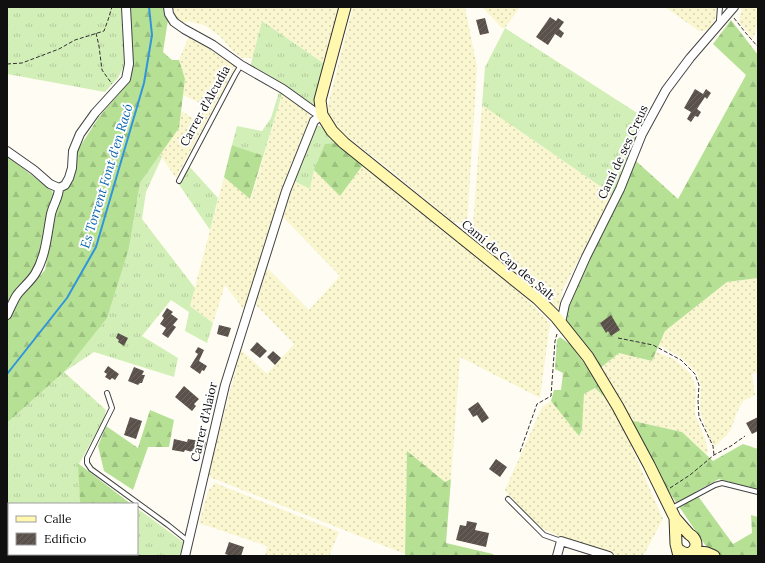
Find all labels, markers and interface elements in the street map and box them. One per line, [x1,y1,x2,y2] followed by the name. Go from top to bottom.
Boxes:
[176,63,233,149] street label: Carrer d'Alcudia
[76,102,137,251] water label: Es Torrent Font d'en Racó
[594,102,651,201] street label: Camí de ses Creus
[459,216,558,303] street label: Camí de Cap des Salt
[187,380,220,463] street label: Carrer d'Alaior
[8,503,138,555] legend
[44,511,72,526] text: Calle
[44,531,86,546] text: Edificio

